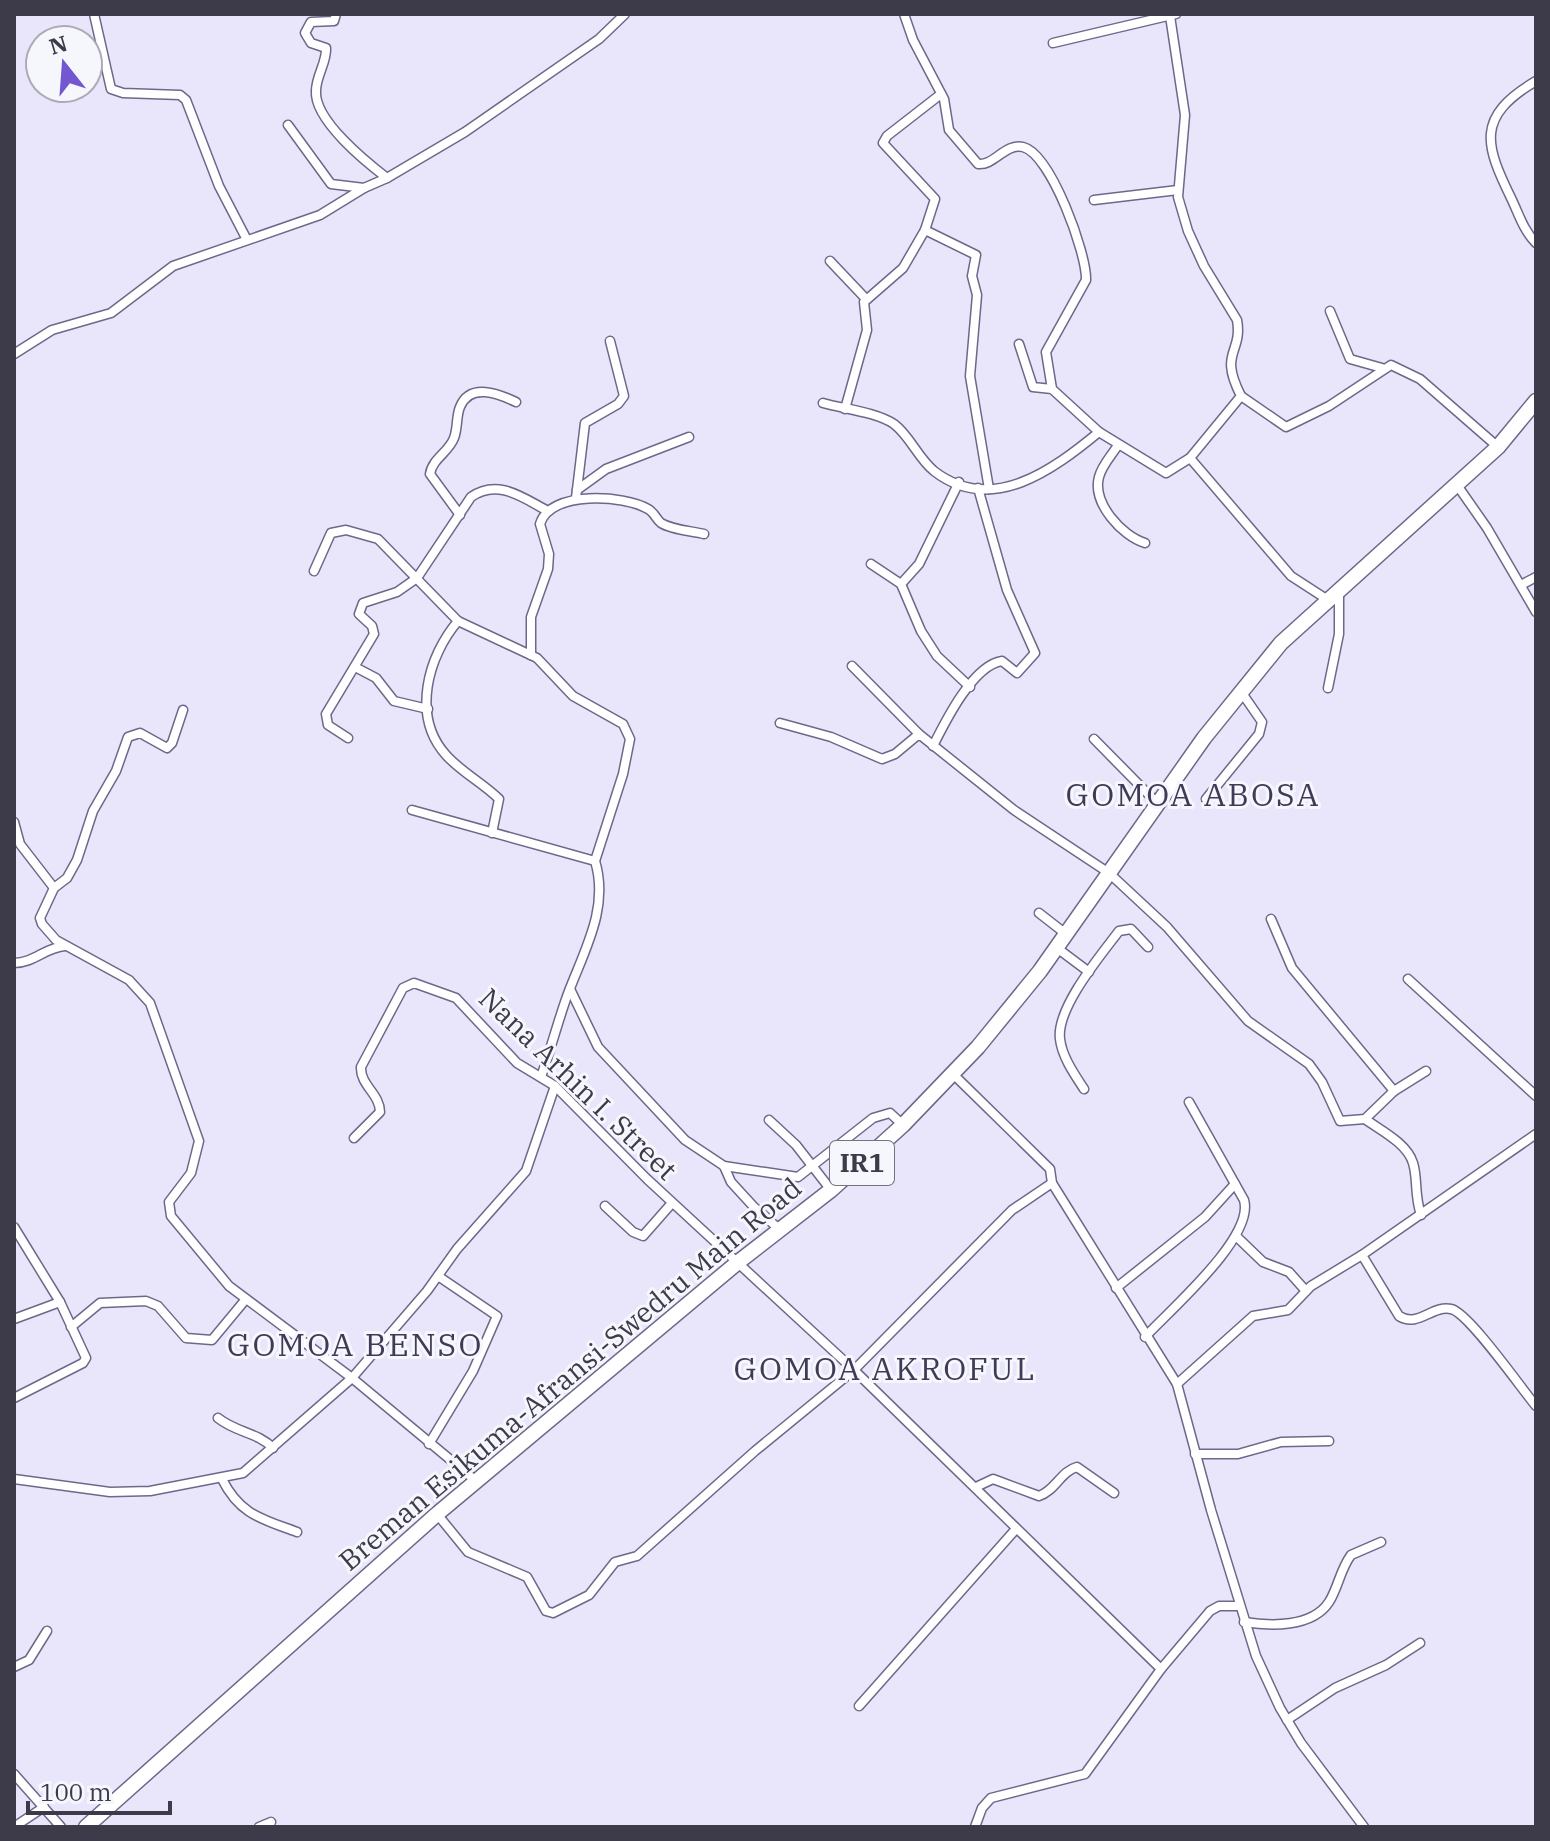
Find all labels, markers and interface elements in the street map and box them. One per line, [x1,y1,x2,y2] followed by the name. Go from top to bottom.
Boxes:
[24,24,104,104] north arrow
[45,28,71,61] text: N
[1066,773,1320,815] district label: GOMOA ABOSA
[472,980,685,1188] street label: Nana Arhin I. Street
[830,1141,894,1185] road number: IR1
[331,1169,809,1578] street label: Breman Esikuma-Afransi-Swedru Main Road
[227,1323,483,1365] district label: GOMOA BENSO
[733,1347,1037,1389] district label: GOMOA AKROFUL
[28,1765,170,1815] scale bar
[40,1776,112,1808] text: 100 m

